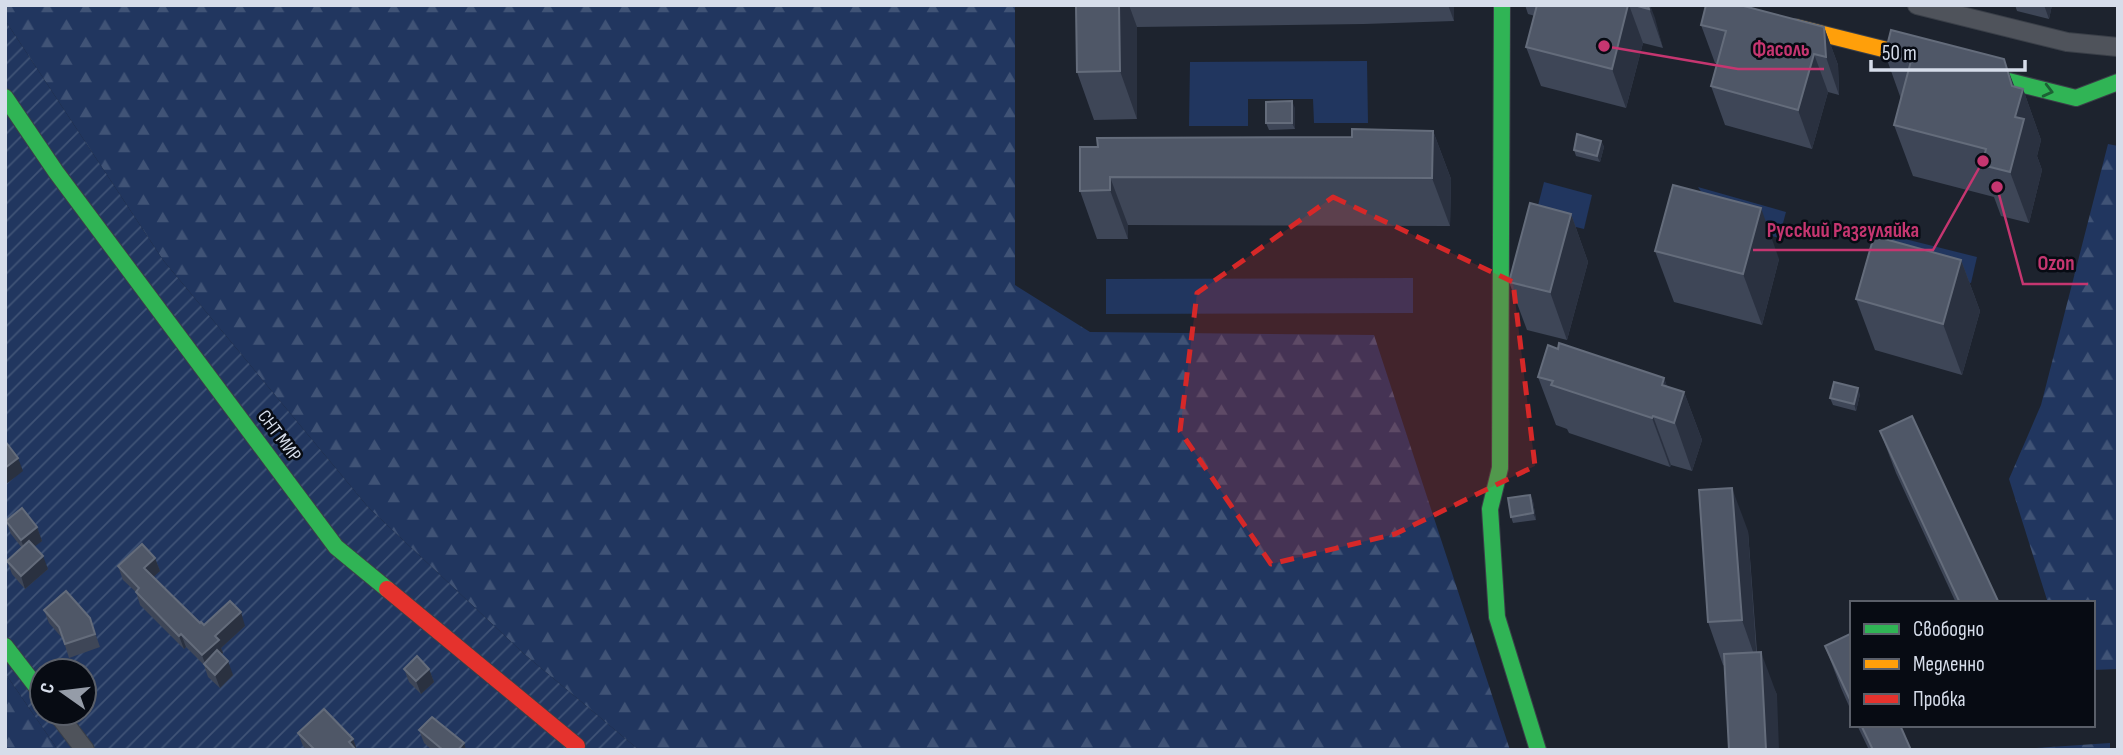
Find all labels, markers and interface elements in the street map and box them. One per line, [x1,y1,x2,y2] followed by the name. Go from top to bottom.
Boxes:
[1738,27,1824,69] callout: Фасоль
[1871,28,2025,72] scale bar
[1752,37,1810,62] text: Фасоль
[1882,41,1917,66] text: 50 m
[2042,83,2054,97] one-way arrow
[1753,208,1933,250] callout: Русский Разгуляйка
[1767,218,1919,243] text: Русский Разгуляйка
[2023,242,2088,284] callout: Ozon
[2037,251,2075,276] text: Ozon
[252,406,306,466] street label: СНТ МИР
[1850,601,2095,727] legend
[1913,617,1984,642] text: Свободно
[1913,652,1985,677] text: Медленно
[28,657,98,727] north arrow
[36,680,60,696] text: С
[1913,687,1966,712] text: Пробка

